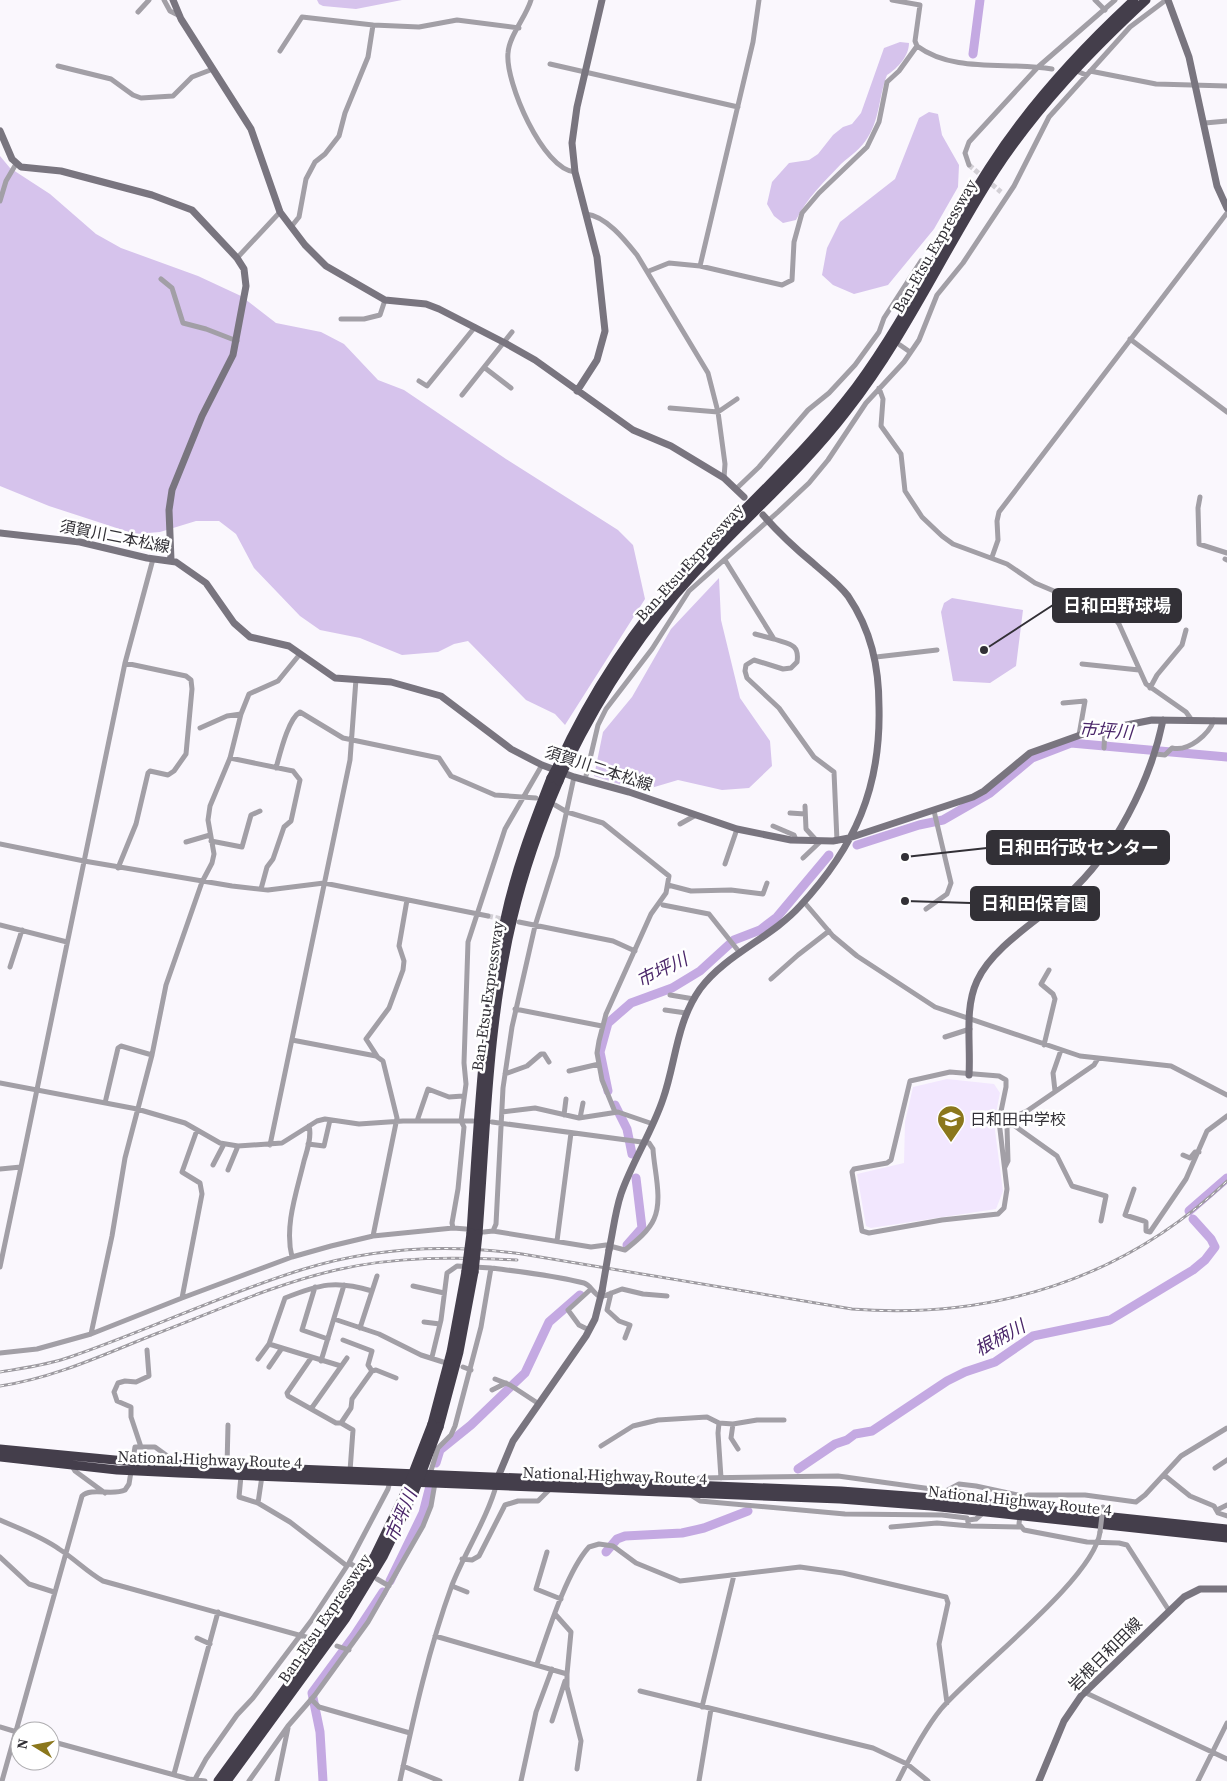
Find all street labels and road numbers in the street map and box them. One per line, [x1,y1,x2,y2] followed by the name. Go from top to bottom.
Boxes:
[887,174,982,317] street label: Ban-Etsu Expressway
[630,498,748,626] street label: Ban-Etsu Expressway
[58,515,172,557] street label: 須賀川二本松線
[542,740,656,796] street label: 須賀川二本松線
[466,919,509,1073] street label: Ban-Etsu Expressway
[117,1445,303,1473] street label: National Highway Route 4
[522,1461,708,1489] street label: National Highway Route 4
[927,1479,1113,1521] street label: National Highway Route 4
[273,1548,376,1687] street label: Ban-Etsu Expressway
[1063,1612,1147,1696] street label: 岩根日和田線

